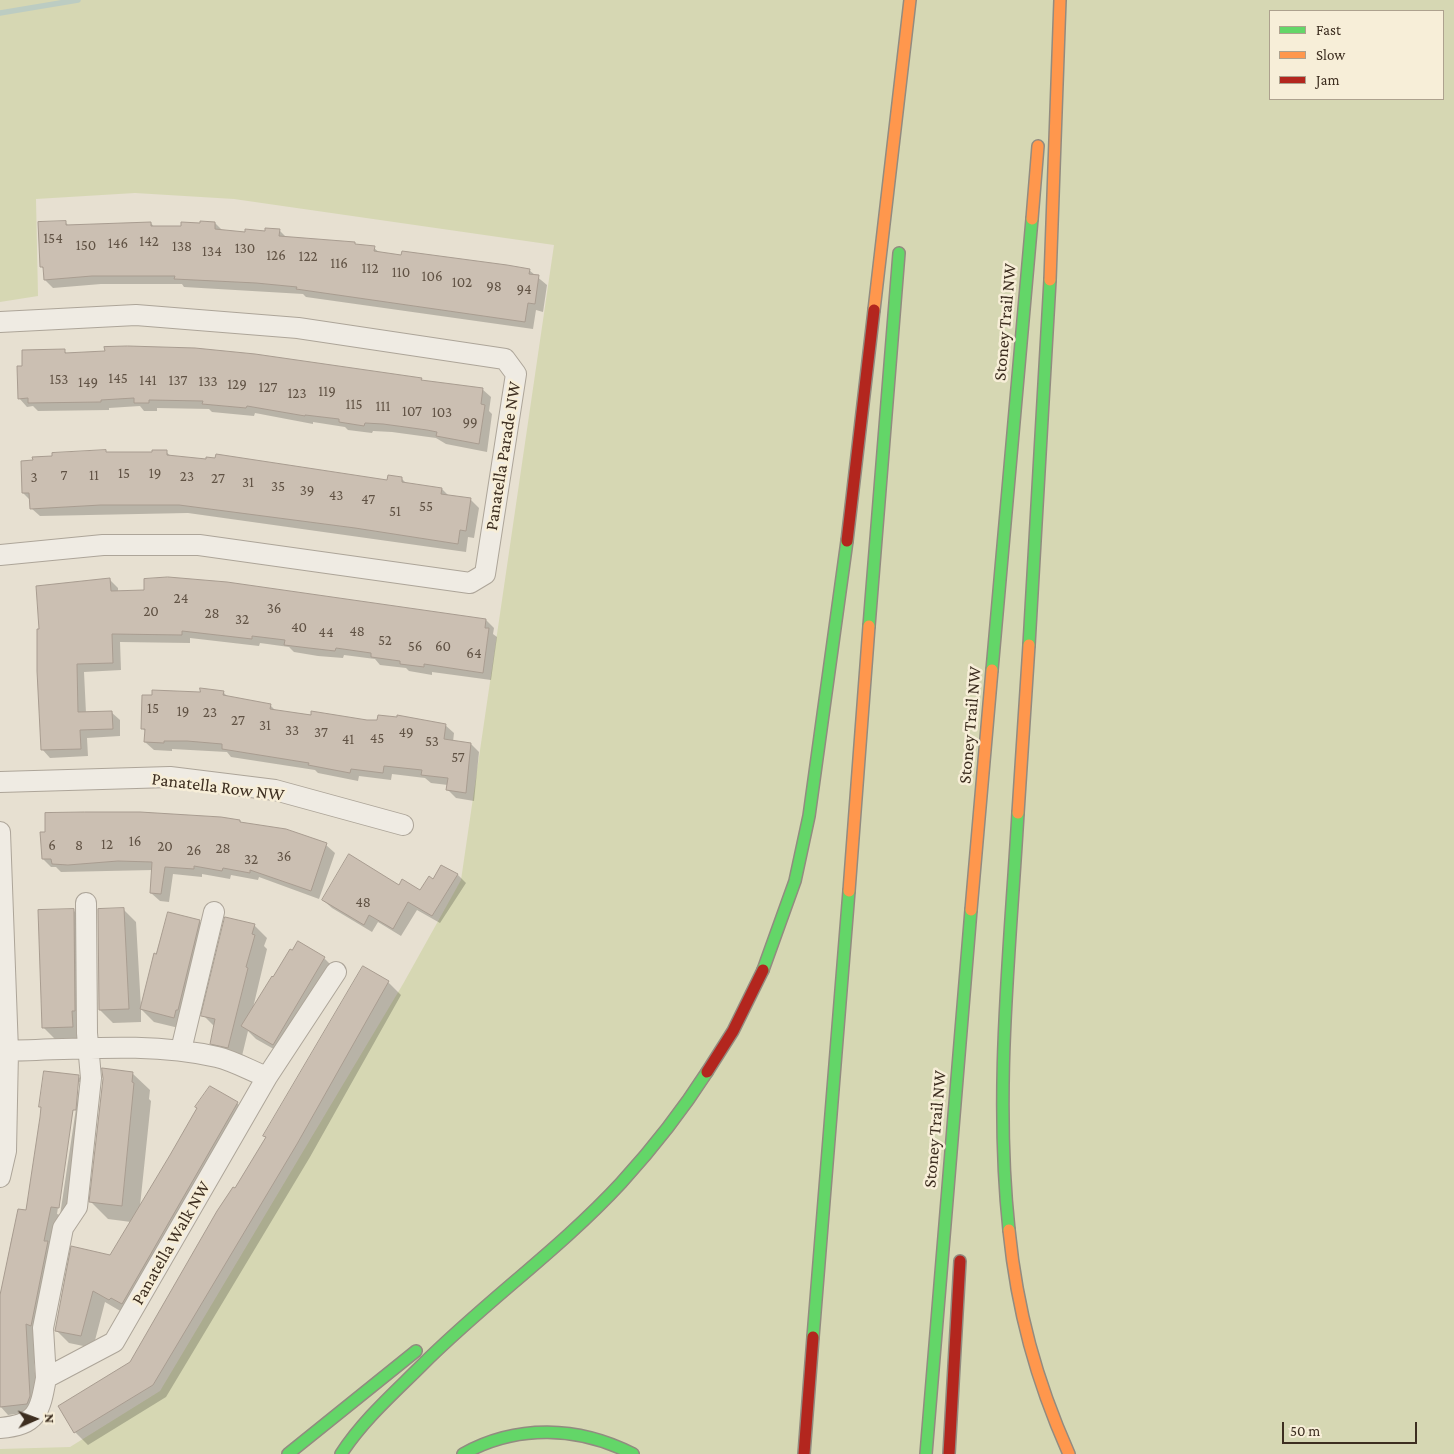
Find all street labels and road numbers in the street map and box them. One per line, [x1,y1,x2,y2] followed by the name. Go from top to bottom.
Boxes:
[989,262,1021,382] street label: Stoney Trail NW
[481,380,525,532] street label: Panatella Parade NW
[954,665,986,785] street label: Stoney Trail NW
[150,768,286,806] street label: Panatella Row NW
[919,1069,951,1189] street label: Stoney Trail NW
[127,1177,215,1309] street label: Panatella Walk NW

